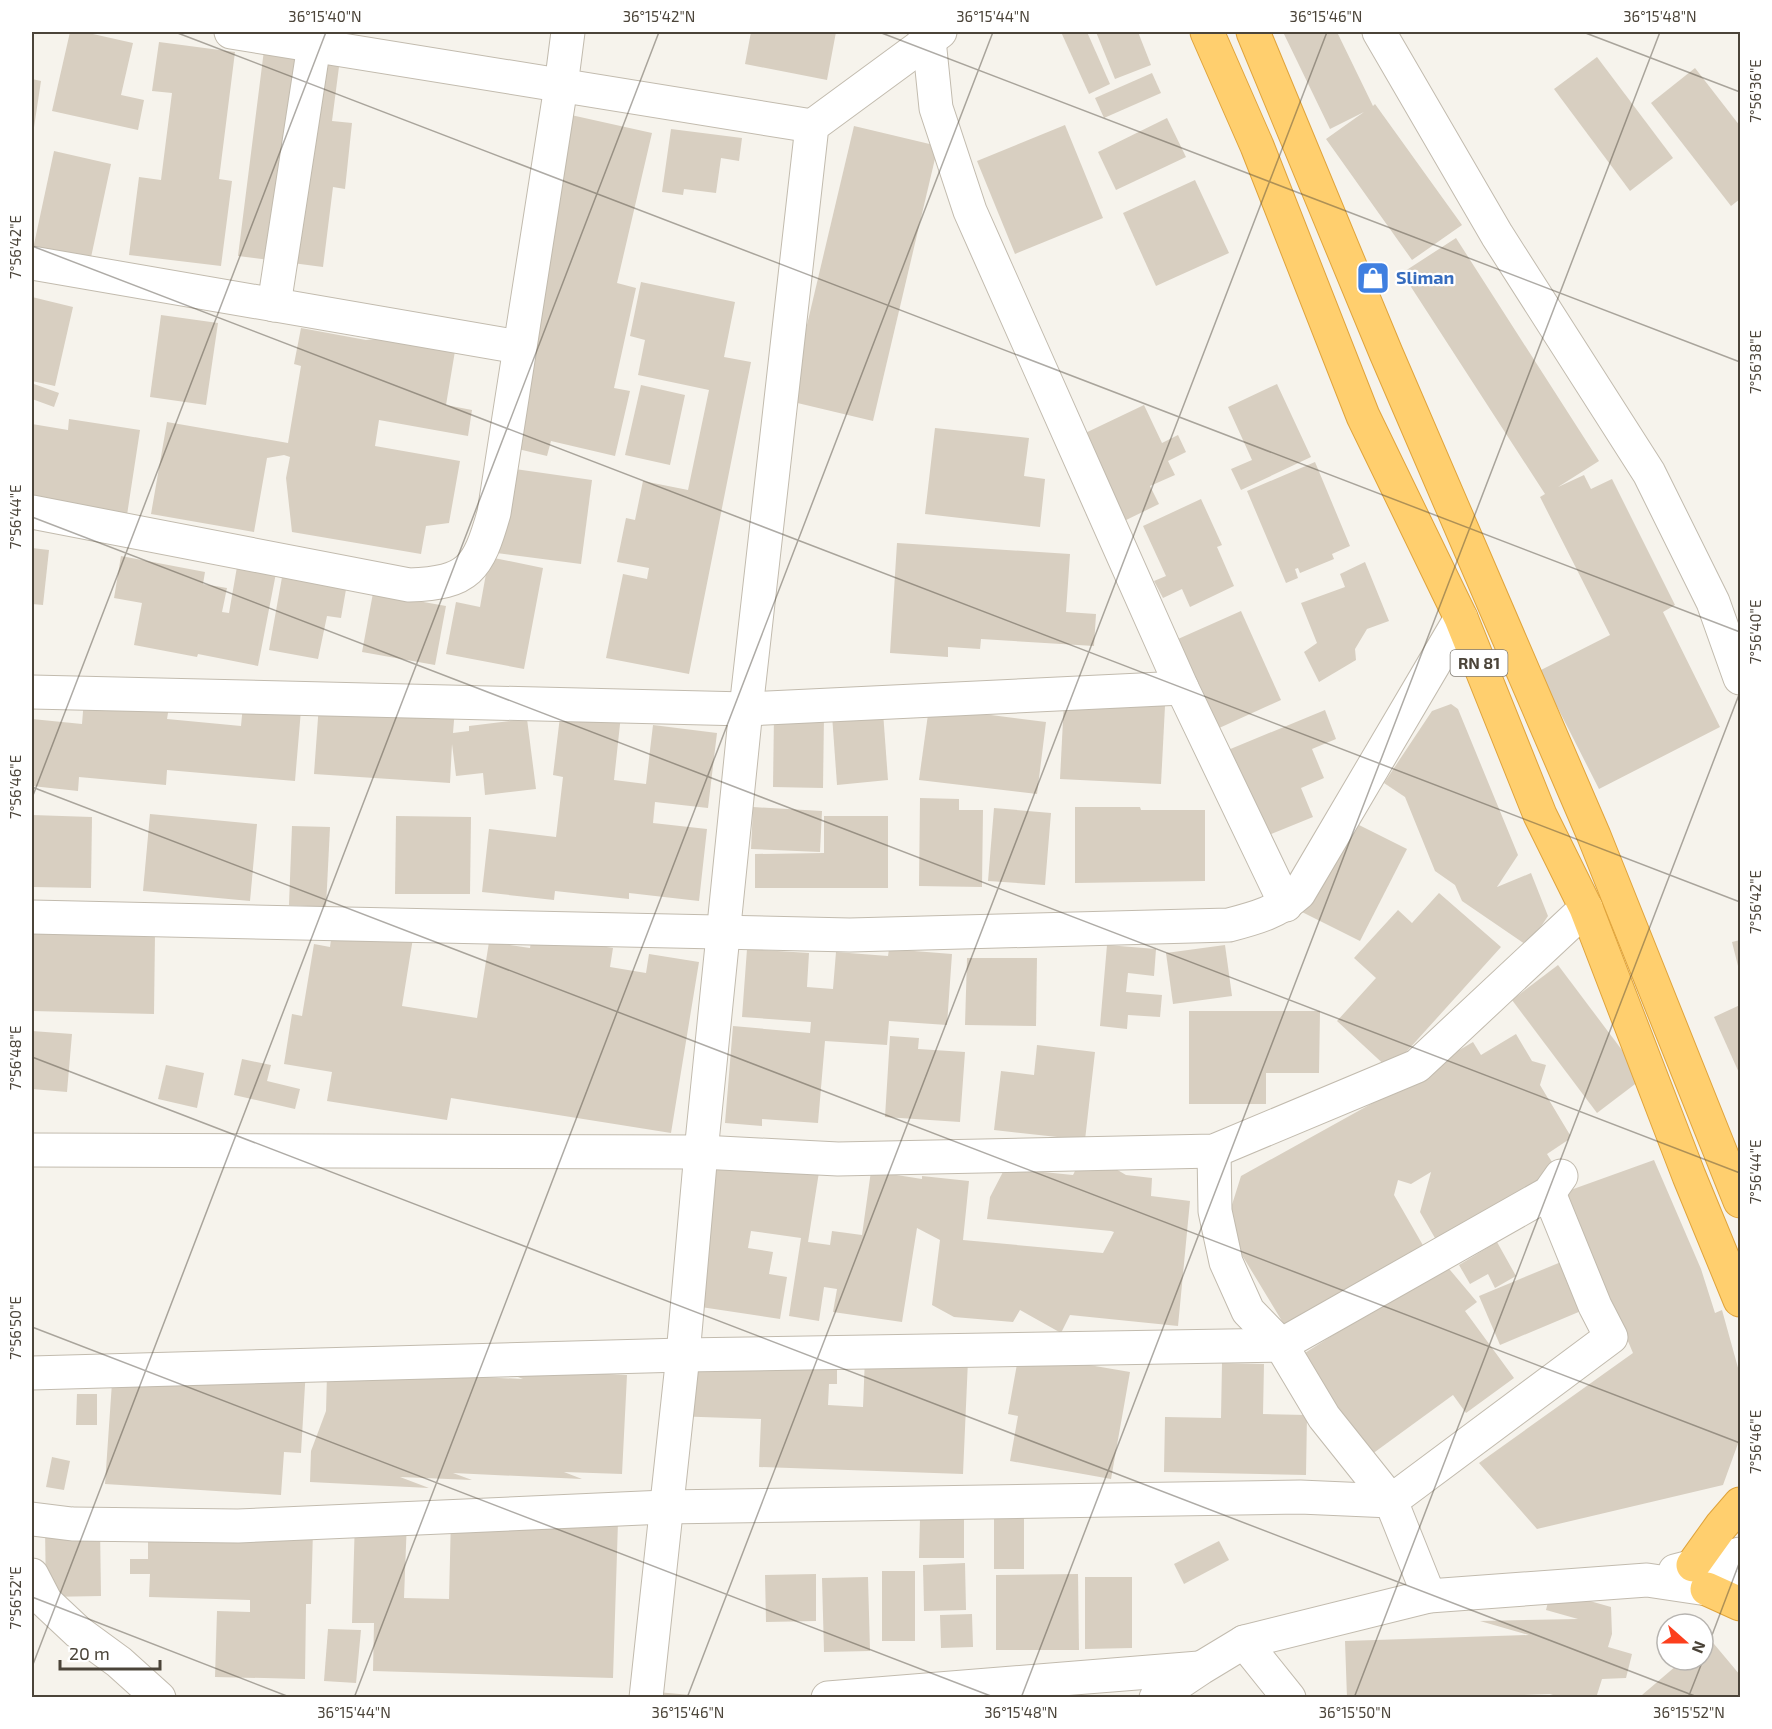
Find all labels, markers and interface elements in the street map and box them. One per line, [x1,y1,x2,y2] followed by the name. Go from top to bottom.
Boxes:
[288,7,362,25] text: 36°15'40"N
[623,7,695,25] text: 36°15'42"N
[956,7,1030,25] text: 36°15'44"N
[1290,7,1362,25] text: 36°15'46"N
[1623,7,1697,25] text: 36°15'48"N
[1746,59,1764,123] text: 7°56'36"E
[6,215,24,279] text: 7°56'42"E
[1355,260,1391,296] shop icon: Sliman
[1396,266,1454,288] place label: Sliman
[1746,330,1764,394] text: 7°56'38"E
[6,485,24,549] text: 7°56'44"E
[1746,600,1764,664] text: 7°56'40"E
[1450,650,1508,676] road number: RN 81
[6,755,24,819] text: 7°56'46"E
[1746,870,1764,934] text: 7°56'42"E
[6,1026,24,1090] text: 7°56'48"E
[1746,1140,1764,1204] text: 7°56'44"E
[6,1296,24,1360] text: 7°56'50"E
[1746,1410,1764,1474] text: 7°56'46"E
[6,1566,24,1630] text: 7°56'52"E
[1655,1612,1715,1672] north arrow
[60,1633,160,1671] scale bar
[1689,1639,1710,1656] text: N
[69,1642,110,1664] text: 20 m
[317,1703,391,1721] text: 36°15'44"N
[652,1703,724,1721] text: 36°15'46"N
[984,1703,1058,1721] text: 36°15'48"N
[1319,1703,1391,1721] text: 36°15'50"N
[1653,1703,1725,1721] text: 36°15'52"N

